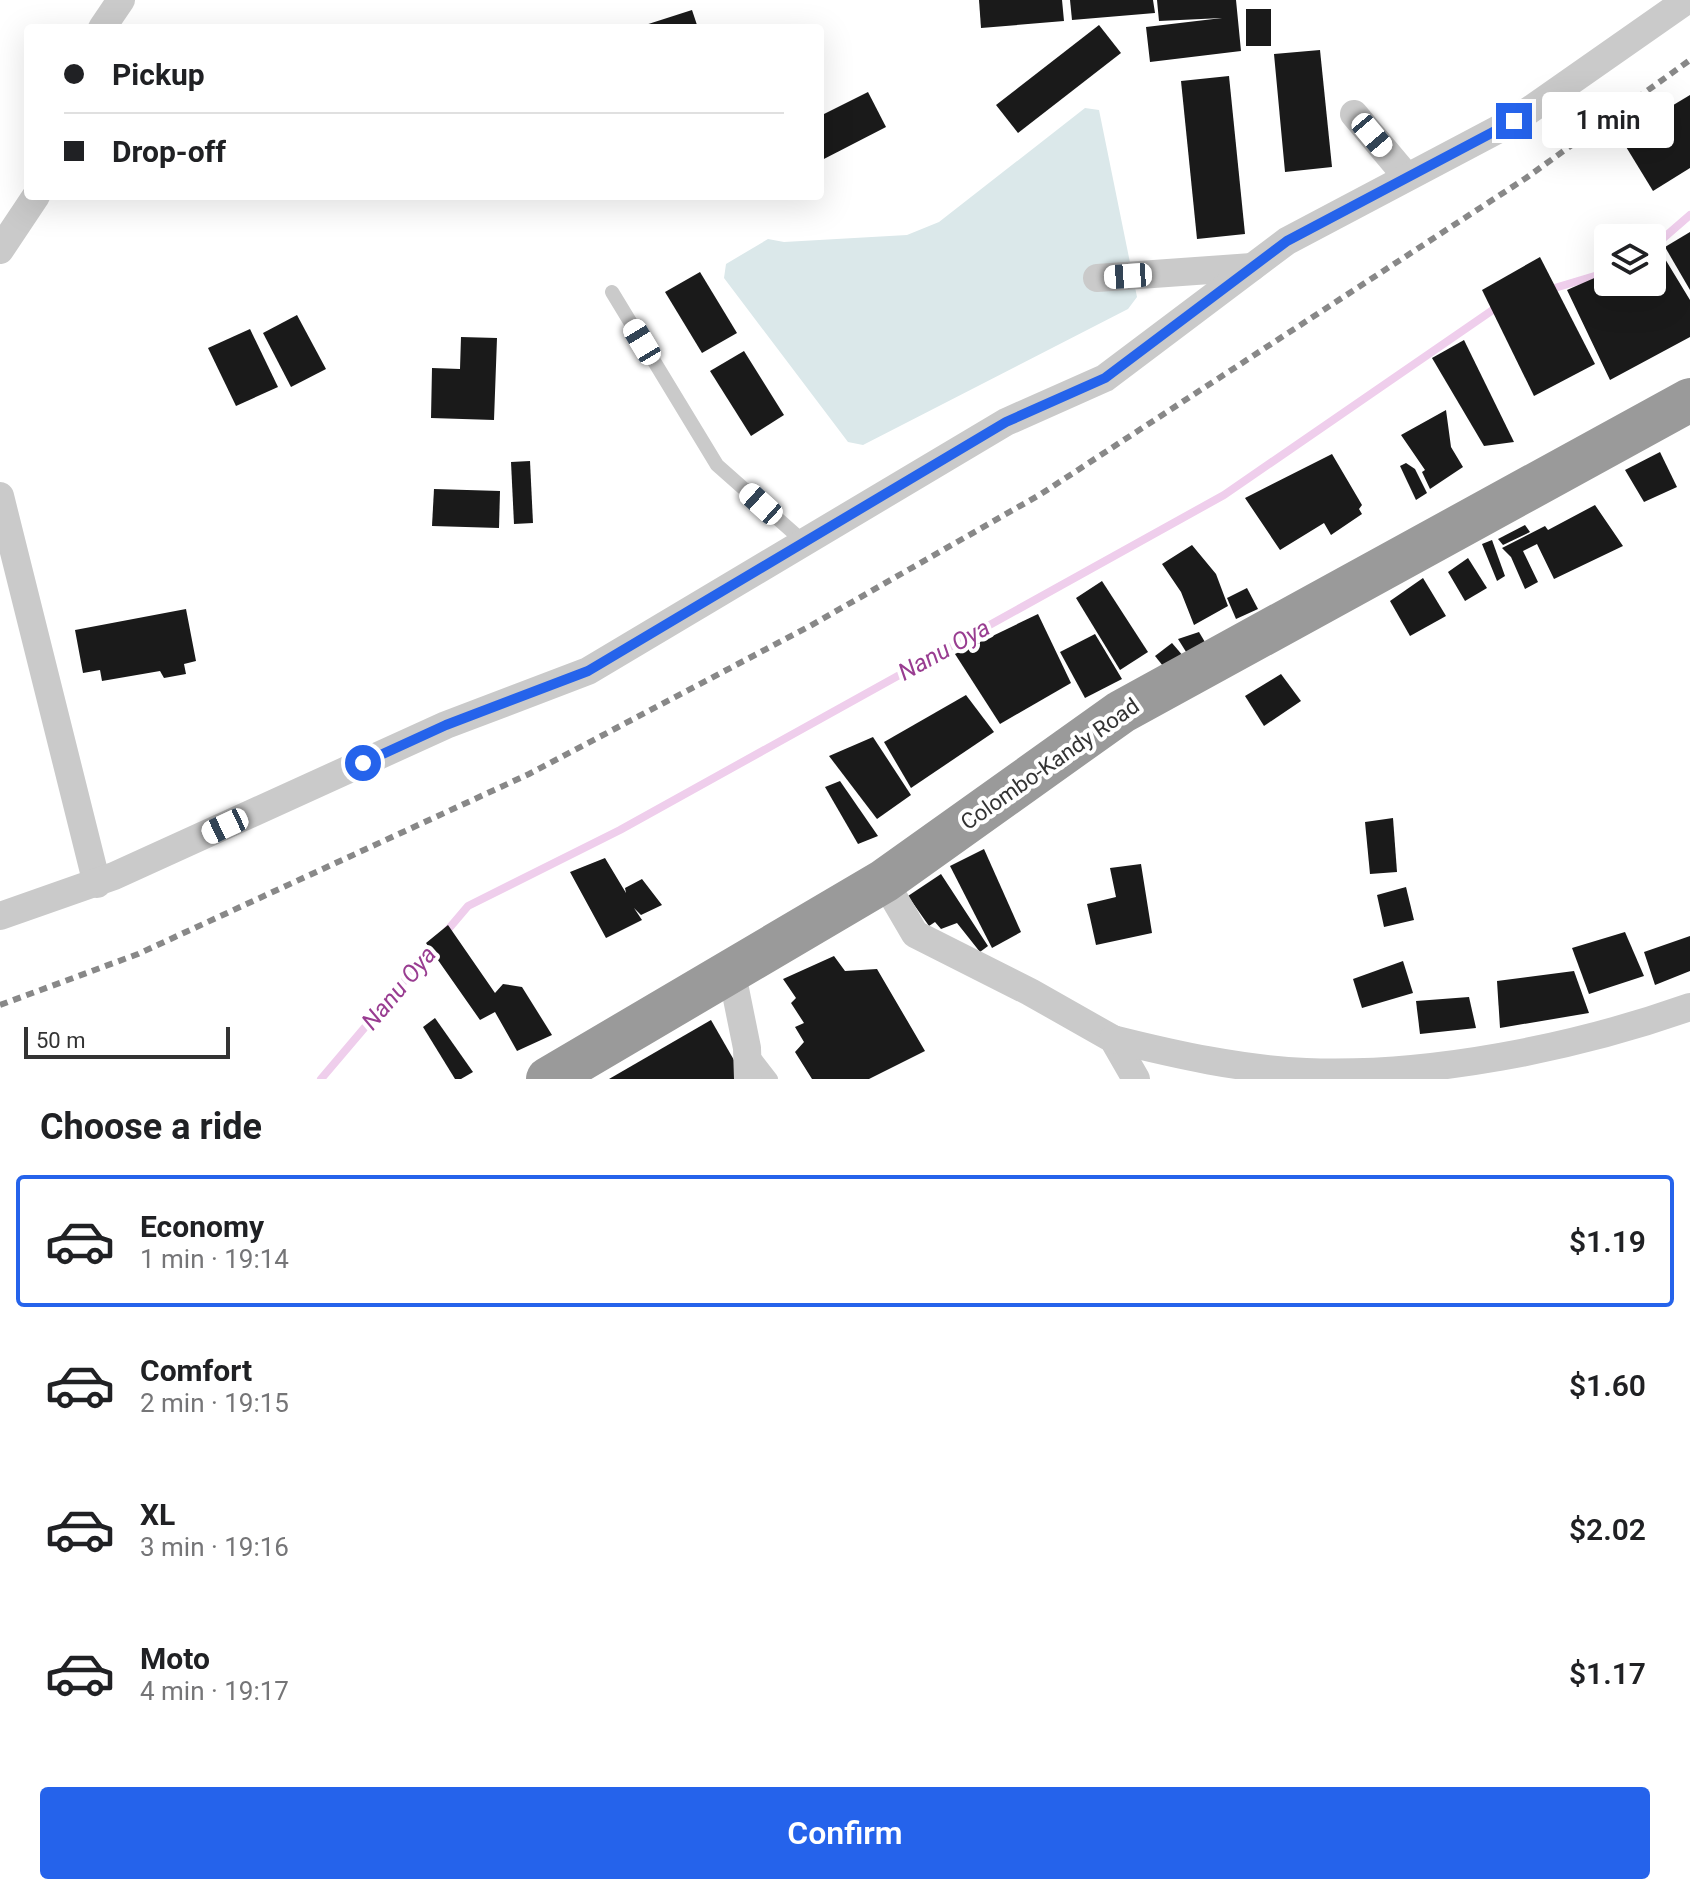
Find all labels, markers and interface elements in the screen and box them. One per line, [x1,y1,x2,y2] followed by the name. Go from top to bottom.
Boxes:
[112,57,205,92] text: Pickup
[1542,93,1674,149] callout: 1 min
[1496,103,1532,139] route end
[1575,105,1641,135] text: 1 min
[1347,109,1397,161] car
[112,134,226,169] text: Drop-off
[1594,224,1666,296] map controls
[1594,224,1666,296] button: layers
[1103,262,1153,290] car
[619,315,665,369] car
[735,479,787,529] car
[893,613,995,687] water label: Nanu Oya
[956,693,1144,835] street label: Colombo-Kandy Road
[345,745,381,781] route start
[198,805,252,847] car
[356,941,442,1035] water label: Nanu Oya
[24,1023,230,1059] scale bar
[36,1028,85,1053] text: 50 m
[40,1106,262,1148] text: Choose a ride
[44,1205,116,1277] icon: car
[140,1209,264,1244] text: Economy
[1569,1224,1646,1259] text: $1.19
[140,1244,289,1274] text: 1 min · 19:14
[44,1349,116,1421] icon: car
[140,1353,252,1388] text: Comfort
[1569,1368,1646,1403] text: $1.60
[140,1388,289,1418] text: 2 min · 19:15
[44,1493,116,1565] icon: car
[140,1497,175,1532] text: XL
[1569,1512,1646,1547] text: $2.02
[140,1532,289,1562] text: 3 min · 19:16
[44,1637,116,1709] icon: car
[140,1641,210,1676] text: Moto
[1569,1656,1646,1691] text: $1.17
[140,1676,289,1706] text: 4 min · 19:17
[40,1787,1650,1879] button: Confirm

